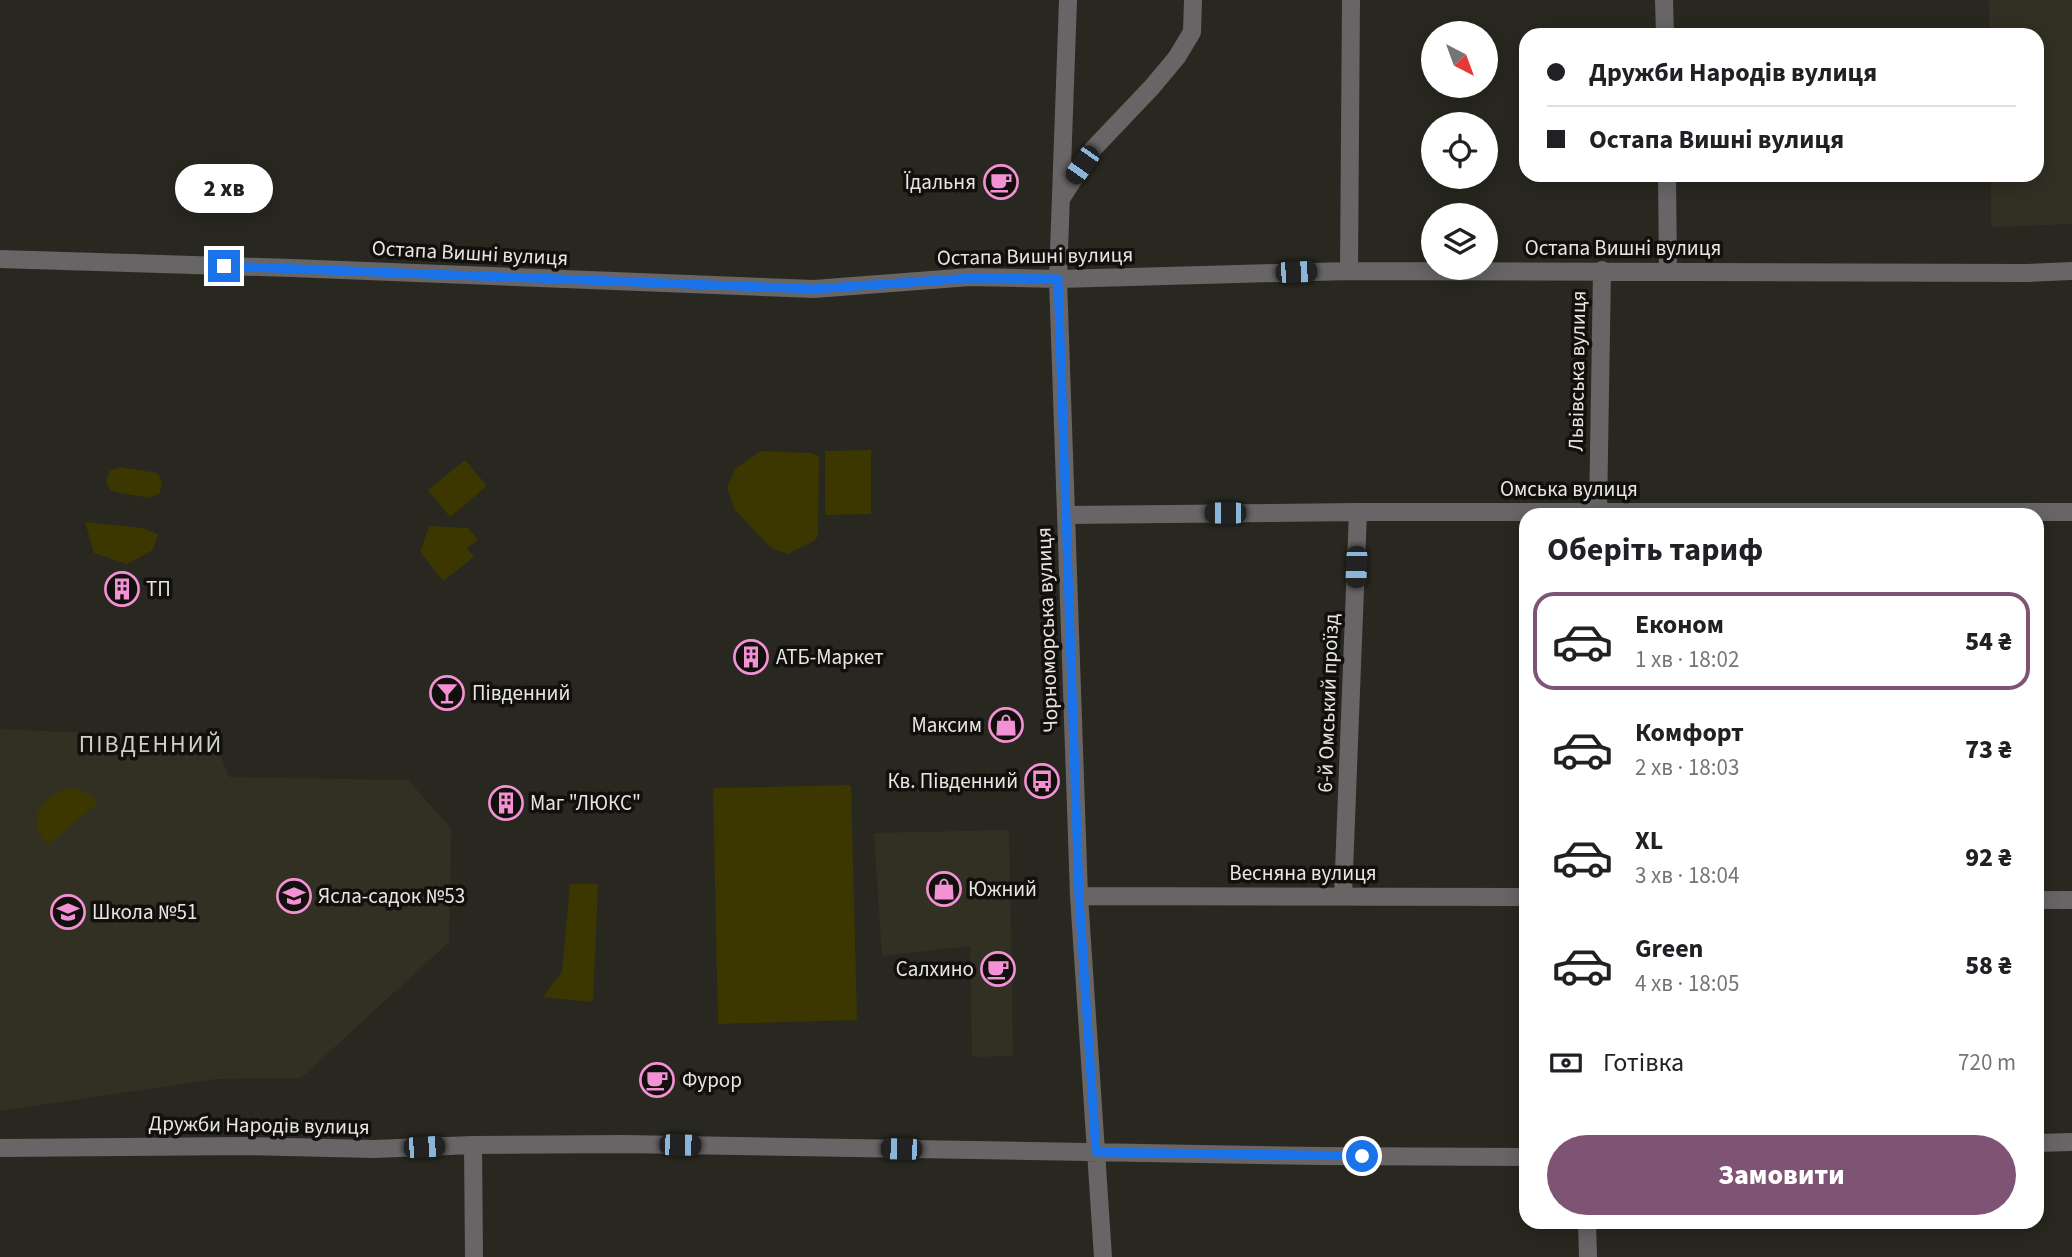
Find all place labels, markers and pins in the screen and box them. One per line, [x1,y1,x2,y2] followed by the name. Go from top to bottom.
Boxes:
[982,163,1020,201] cafe icon: Їдальня
[904,167,976,197] place label: Їдальня
[103,570,141,608] building icon: ТП
[146,574,171,604] place label: ТП
[732,638,770,676] building icon: АТБ-Маркет
[776,642,884,672] place label: АТБ-Маркет
[428,674,466,712] bar icon: Південний
[472,678,570,708] place label: Південний
[987,706,1025,744] shop icon: Максим
[911,710,982,740] place label: Максим
[1023,762,1061,800] bus stop icon: Кв. Південний
[887,766,1018,796] place label: Кв. Південний
[487,784,525,822] building icon: Маг "ЛЮКС"
[530,788,641,818] place label: Маг "ЛЮКС"
[925,870,963,908] shop icon: Южний
[968,874,1037,904] place label: Южний
[275,877,313,915] school or university icon: Ясла-садок №53
[318,881,465,911] place label: Ясла-садок №53
[49,893,87,931] school or university icon: Школа №51
[92,897,197,927] place label: Школа №51
[979,950,1017,988] cafe icon: Салхино
[896,954,974,984] place label: Салхино
[638,1061,676,1099] cafe icon: Фурор
[682,1065,742,1095] place label: Фурор

